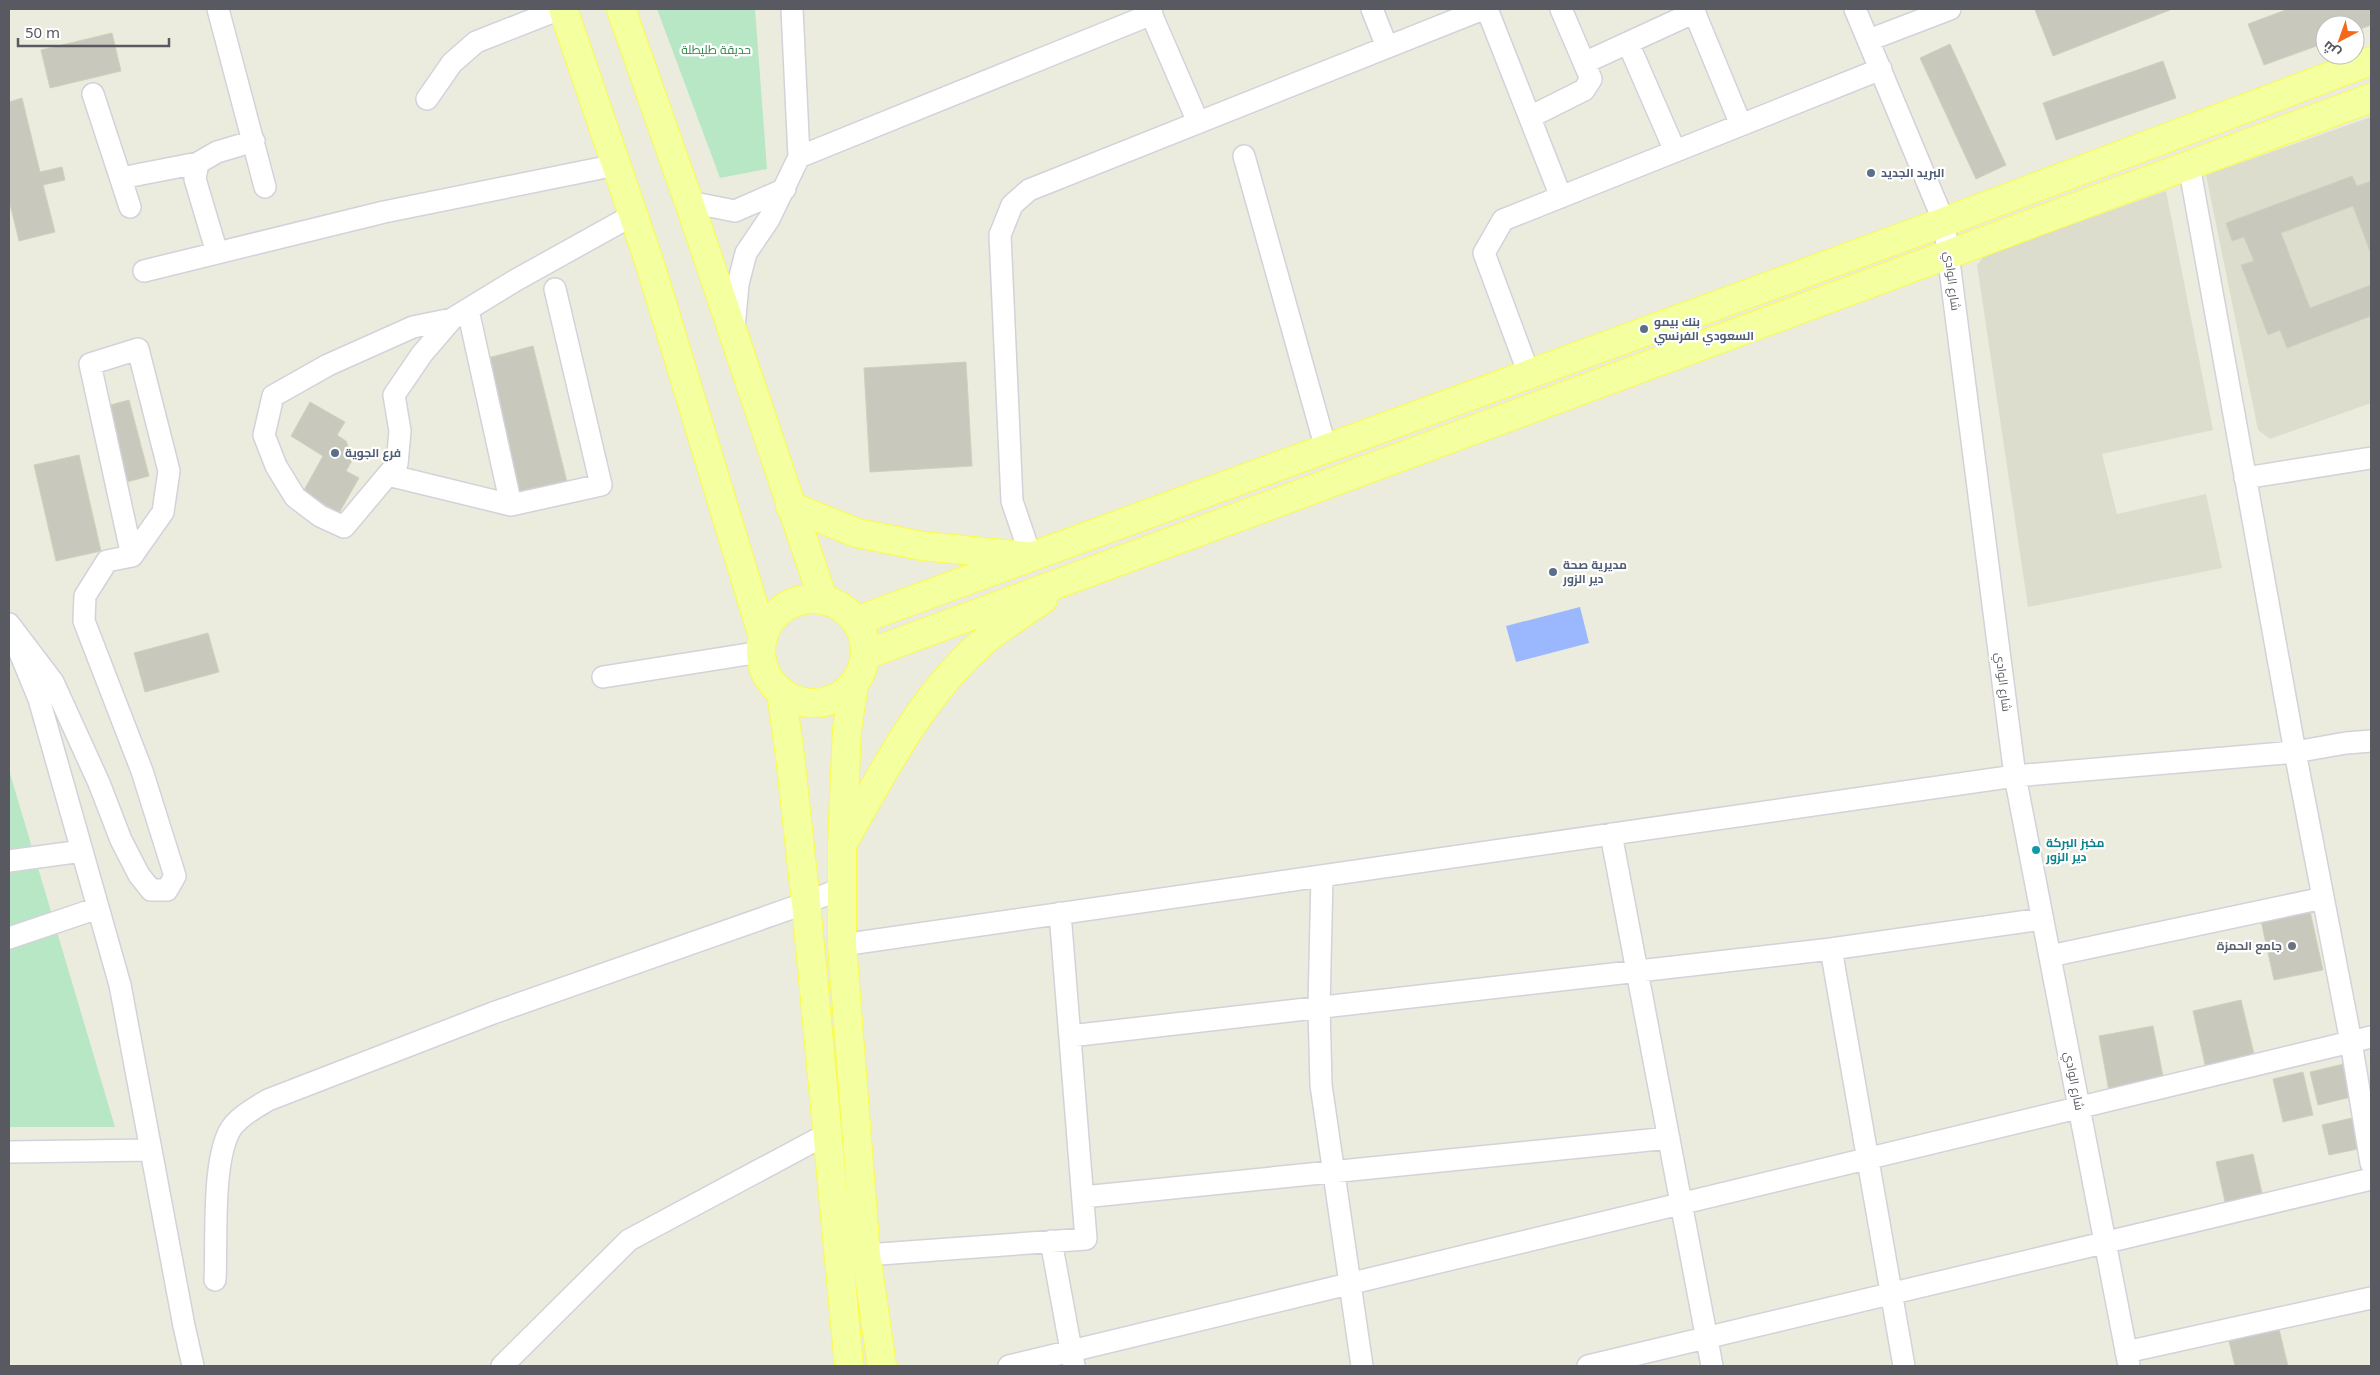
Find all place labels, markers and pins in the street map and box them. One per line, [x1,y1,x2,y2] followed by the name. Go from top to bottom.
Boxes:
[1881,164,1945,181] place label: البريد الجديد
[1865,167,1877,179] marker: البريد الجديد
[1654,313,1754,346] place label: بنك بيمو السعودي الفرنسي
[1638,323,1650,335] marker: بنك بيمو السعودي الفرنسي
[345,444,401,462] place label: فرع الجوية
[329,447,341,459] marker: فرع الجوية
[1562,556,1627,587] place label: مديرية صحة دير الزور
[1547,566,1559,578] marker: مديرية صحة دير الزور
[2045,834,2104,865] place label: مخبز البركة دير الزور
[2030,844,2042,856] marker: مخبز البركة دير الزور
[2217,937,2282,955] place label: جامع الحمزة
[2286,940,2298,952] marker: جامع الحمزة

